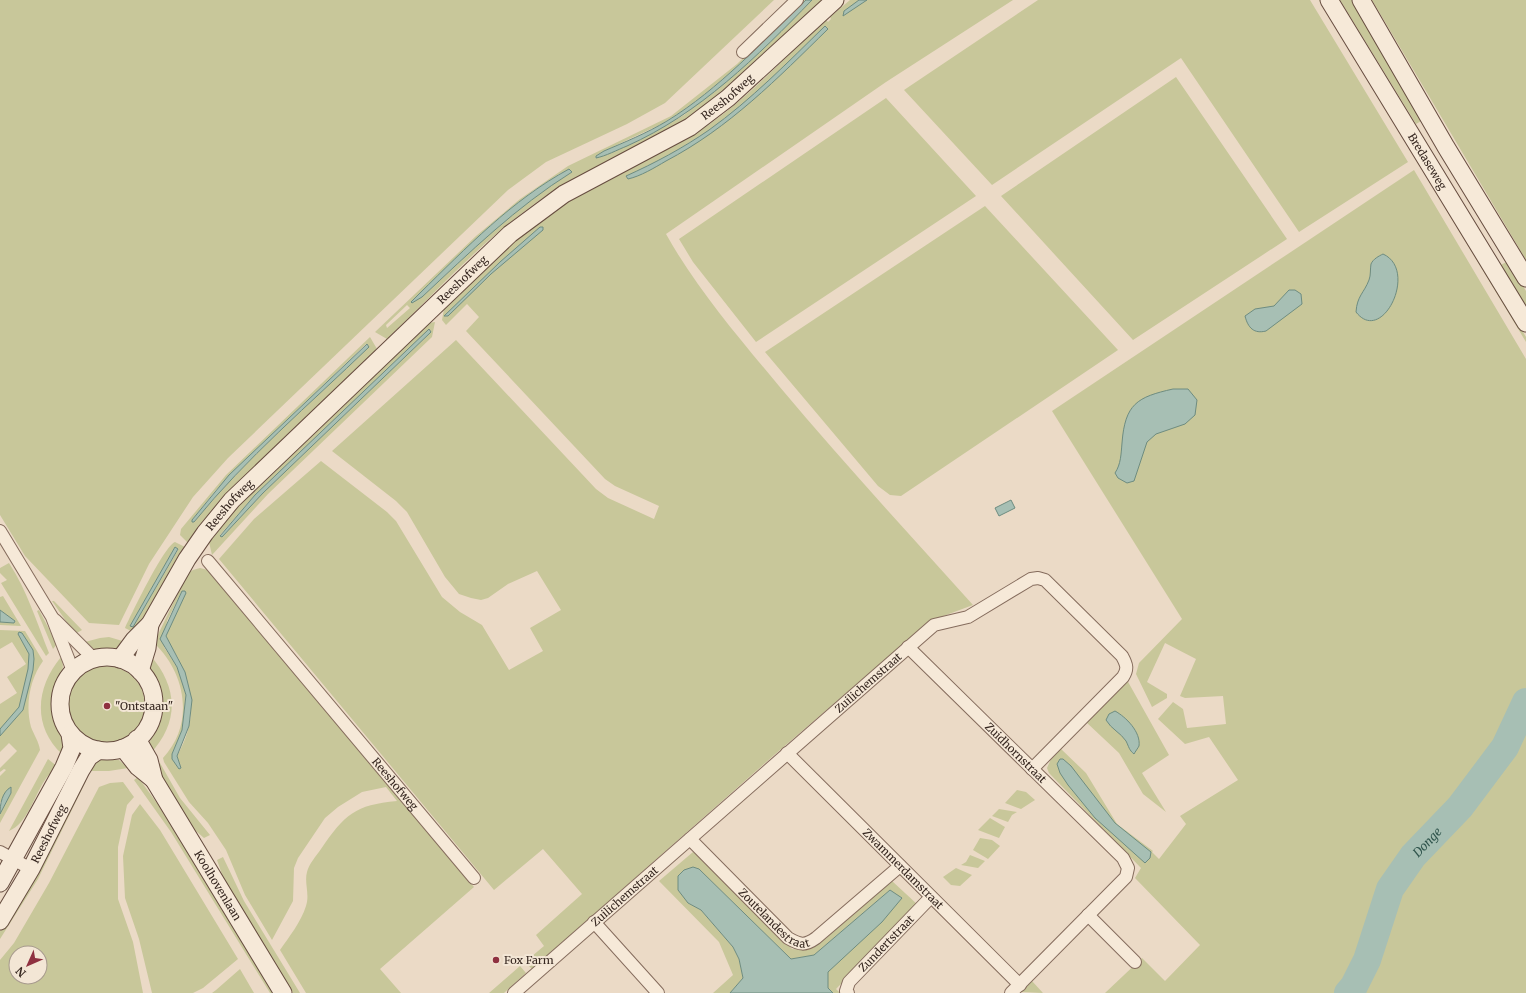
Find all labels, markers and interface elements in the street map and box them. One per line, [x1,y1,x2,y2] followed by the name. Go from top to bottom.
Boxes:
[698,71,757,123] street label: Reeshofweg
[1405,131,1450,192] street label: Bredaseweg
[434,252,491,307] street label: Reeshofweg
[203,476,257,533] street label: Reeshofweg
[832,649,905,716] street label: Zuilichemstraat
[115,699,173,713] place label: "Ontstaan"
[102,701,112,711] marker: "Ontstaan"
[982,720,1050,786] street label: Zuidhornstraat
[369,755,421,813] street label: Reeshofweg
[28,802,70,866] street label: Reeshofweg
[1408,824,1444,860] water label: Donge
[860,826,947,912] street label: Zwammerdamstraat
[191,848,245,924] street label: Koolhovenlaan
[588,863,661,929] street label: Zuilichemstraat
[736,885,812,951] street label: Zoutelandestraat
[856,912,917,975] street label: Zundertstraat
[8,945,48,985] north arrow
[504,953,554,967] place label: Fox Farm
[491,955,501,965] marker: Fox Farm
[13,964,29,980] text: N

